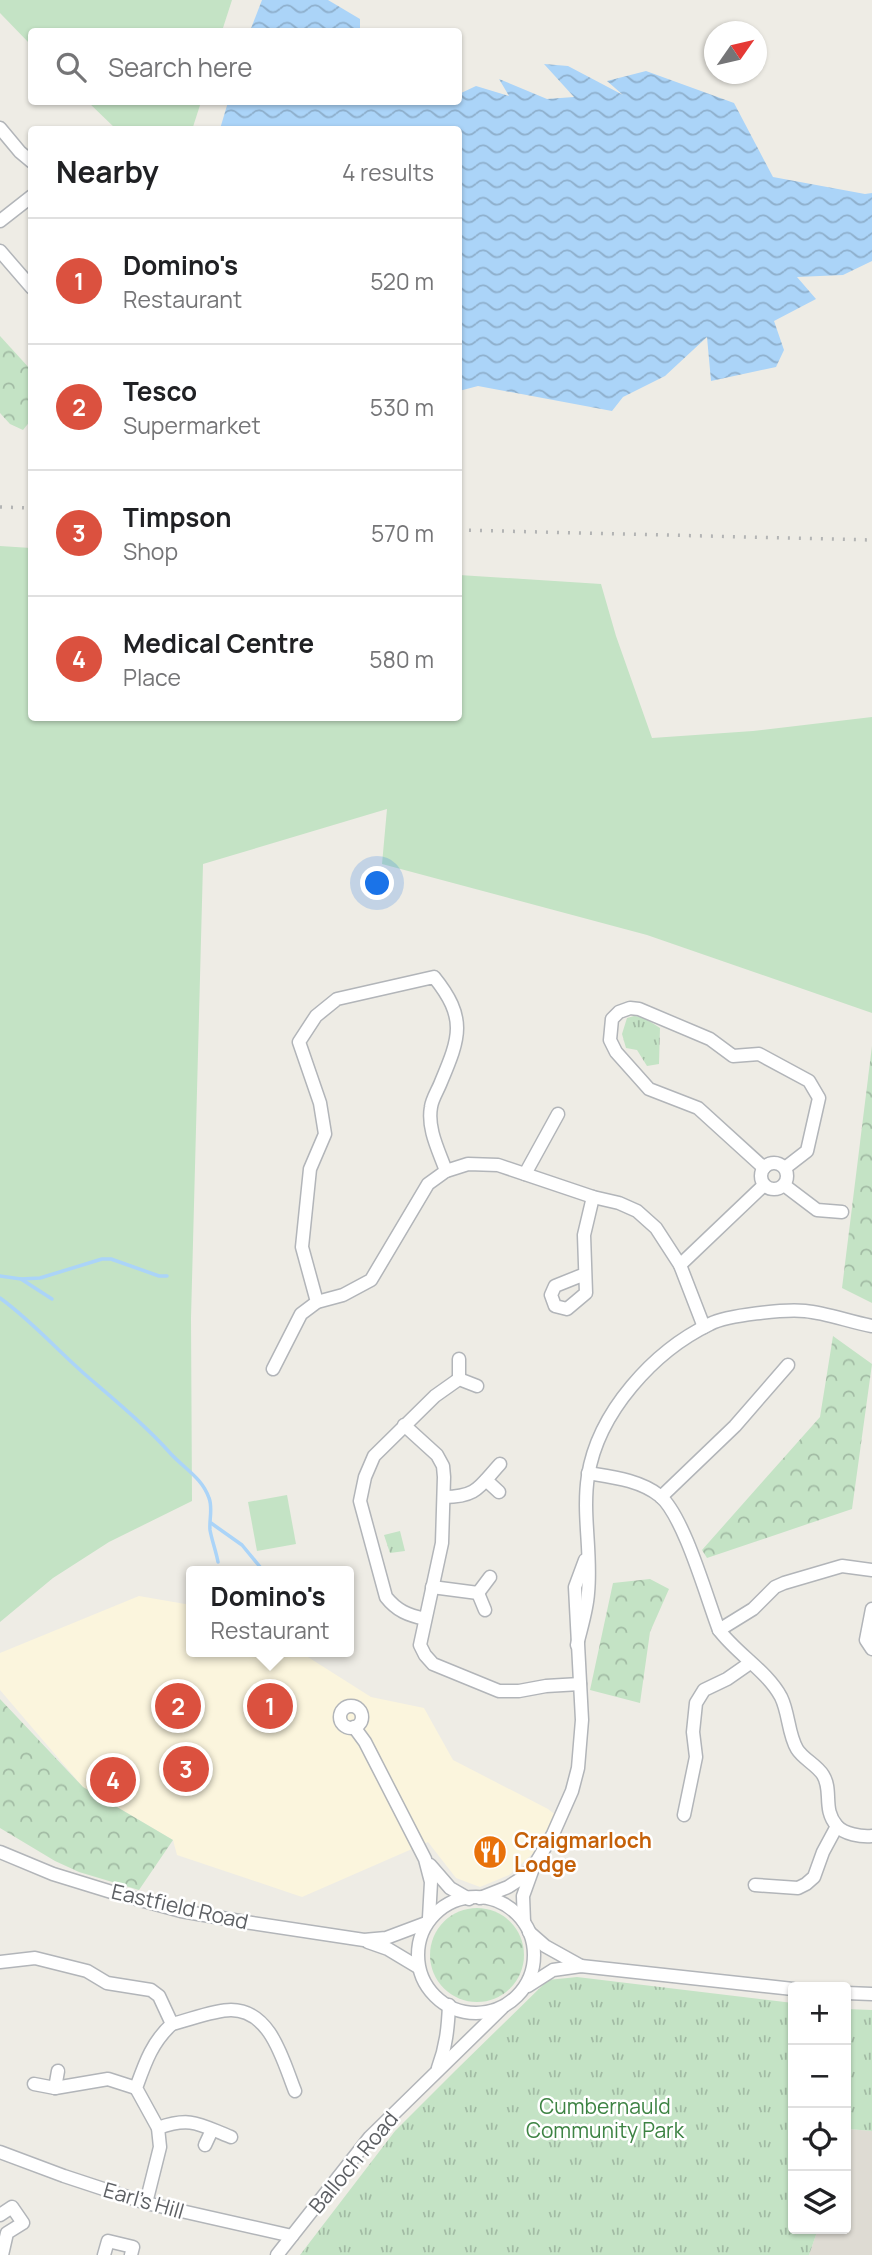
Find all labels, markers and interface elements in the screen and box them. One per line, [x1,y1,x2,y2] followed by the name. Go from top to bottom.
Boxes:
[704,21,767,84] north arrow
[28,28,462,105] search box
[52,48,90,86] icon: search
[108,49,253,85] text: Search here
[56,151,159,192] text: Nearby
[342,156,434,188] text: 4 results
[123,247,238,283] text: Domino's
[74,265,84,297] text: 1
[370,265,434,297] text: 520 m
[123,283,242,315] text: Restaurant
[123,373,197,409] text: Tesco
[72,391,86,423] text: 2
[370,391,434,423] text: 530 m
[123,409,261,441] text: Supermarket
[123,499,232,535] text: Timpson
[72,517,86,549] text: 3
[371,517,434,549] text: 570 m
[123,535,178,567] text: Shop
[123,625,314,661] text: Medical Centre
[72,643,86,675] text: 4
[369,643,434,675] text: 580 m
[123,661,181,693] text: Place
[360,866,394,900] your location
[186,1566,354,1657] popup
[210,1578,325,1614] text: Domino's
[210,1614,330,1646] text: Restaurant
[155,1680,201,1732] pin: 2
[247,1680,293,1732] pin: 1
[163,1743,209,1795] pin: 3
[90,1754,136,1806] pin: 4
[514,1826,652,1878] place label: Craigmarloch Lodge
[471,1833,509,1871] restaurant icon: Craigmarloch Lodge
[109,1877,251,1935] street label: Eastfield Road
[788,1982,851,2234] map controls
[788,1982,851,2045] button: +
[788,2045,851,2108] button: −
[526,2092,685,2144] park label: Cumbernauld Community Park
[302,2105,404,2219] street label: Balloch Road
[788,2108,851,2171] button: locate
[788,2171,851,2234] button: layers
[100,2175,188,2225] street label: Earl's Hill

